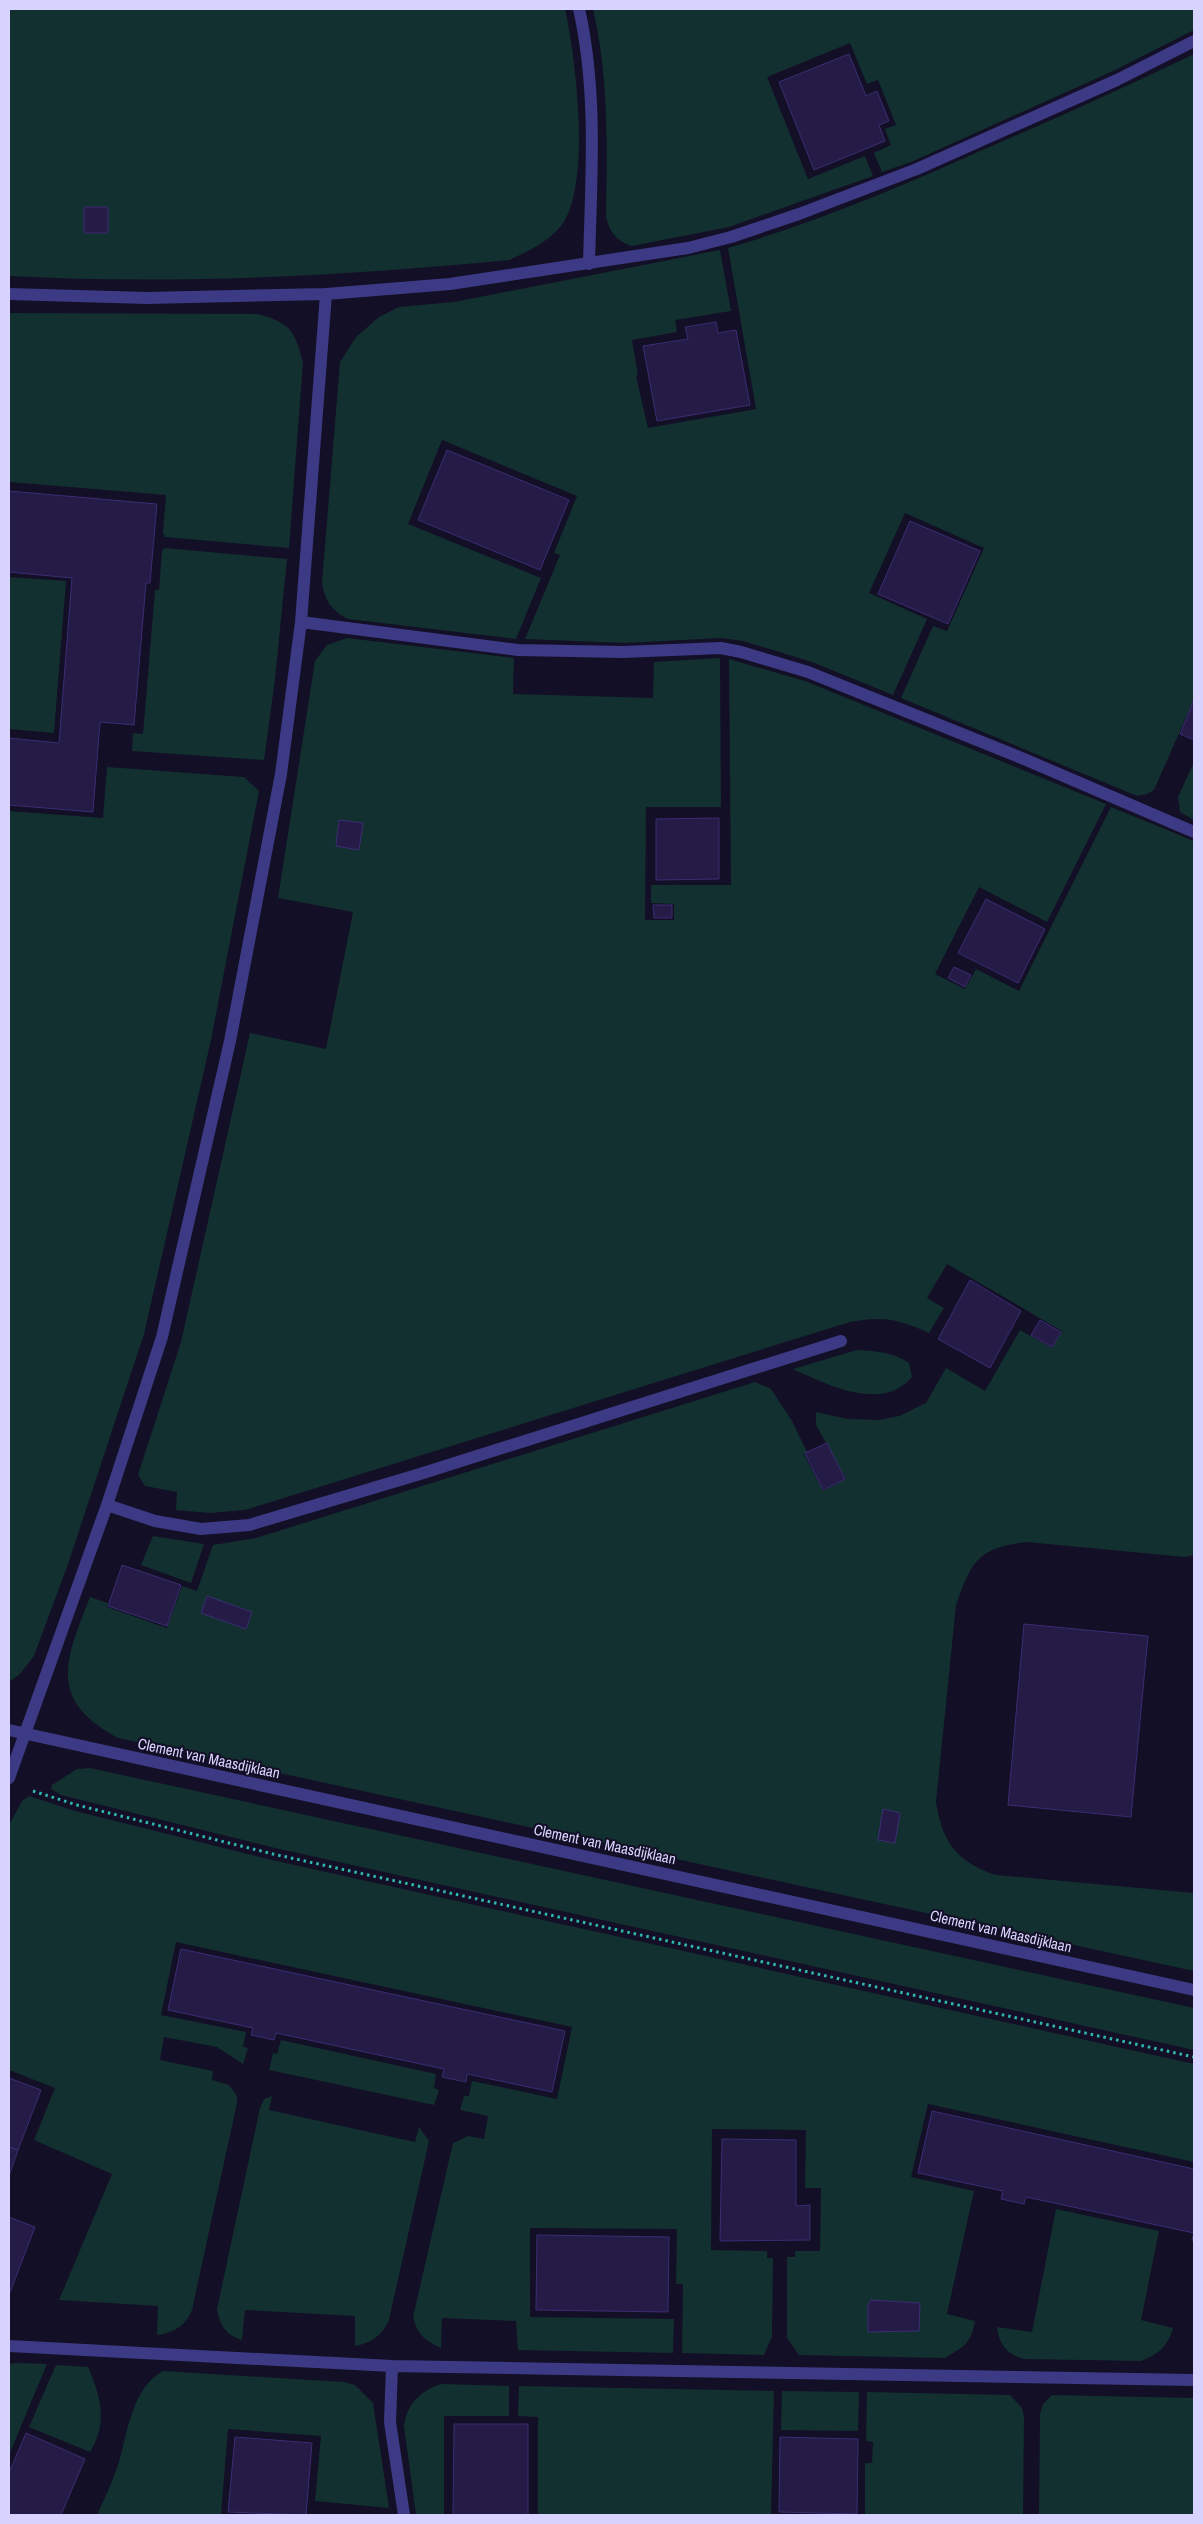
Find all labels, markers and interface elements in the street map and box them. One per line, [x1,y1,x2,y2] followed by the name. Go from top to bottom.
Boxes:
[136,1733,282,1783] street label: Clement van Maasdijklaan
[532,1819,678,1869] street label: Clement van Maasdijklaan
[928,1904,1074,1958] street label: Clement van Maasdijklaan

